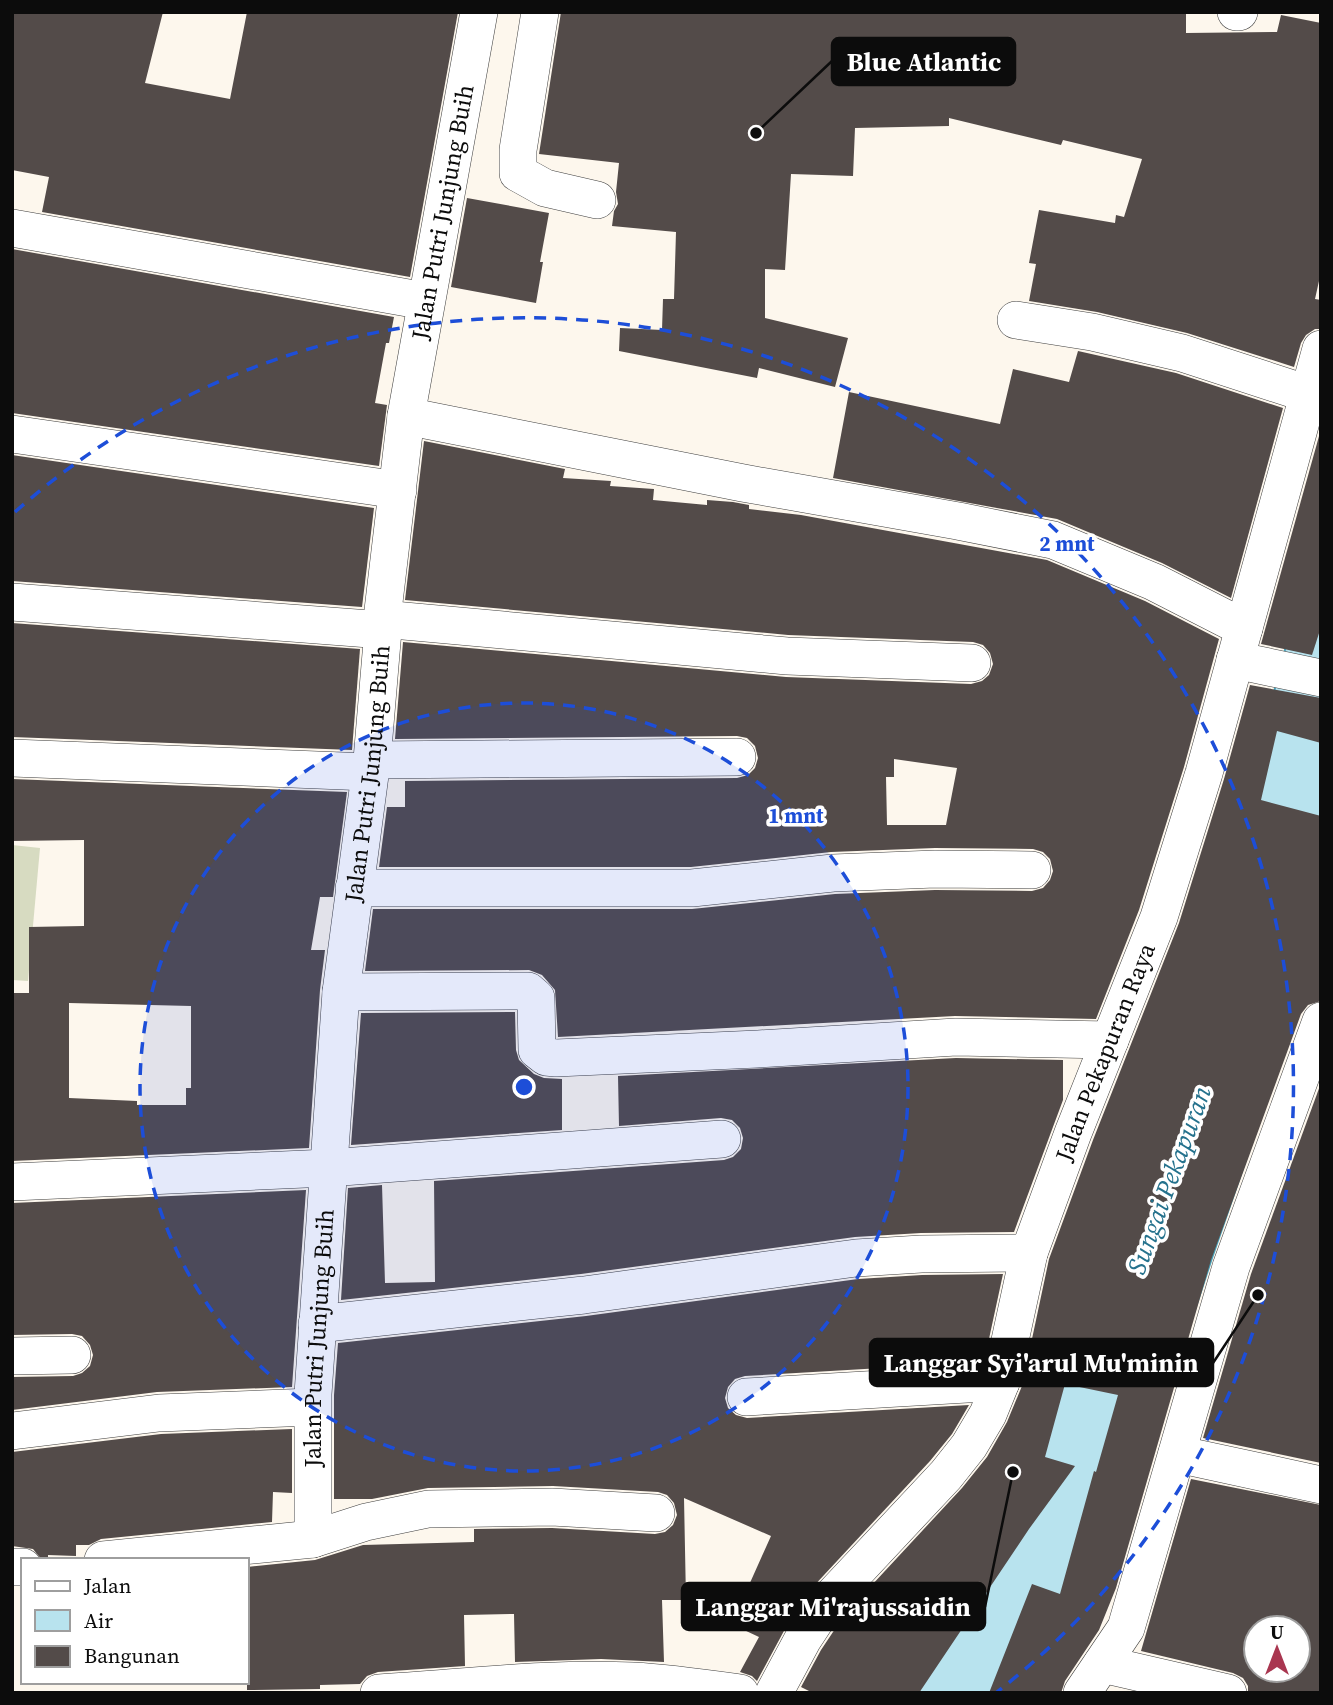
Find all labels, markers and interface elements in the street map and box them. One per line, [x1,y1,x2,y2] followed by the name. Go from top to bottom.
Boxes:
[832,38,1015,85] callout: Blue Atlantic
[847,44,1001,80] text: Blue Atlantic
[403,82,482,343] street label: Jalan Putri Junjung Buih
[1039,529,1095,558] text: 2 mnt
[336,644,398,905] street label: Jalan Putri Junjung Buih
[768,801,824,830] text: 1 mnt
[1047,937,1163,1167] street label: Jalan Pekapuran Raya
[512,1075,536,1099] centre of rings
[1118,1081,1220,1279] water label: Sungai Pekapuran
[296,1208,342,1468] street label: Jalan Putri Junjung Buih
[870,1339,1213,1386] callout: Langgar Syi'arul Mu'minin
[883,1345,1199,1381] text: Langgar Syi'arul Mu'minin
[21,1558,248,1684] legend
[83,1571,132,1600] text: Jalan
[682,1583,985,1630] callout: Langgar Mi'rajussaidin
[695,1589,971,1625] text: Langgar Mi'rajussaidin
[84,1606,113,1635] text: Air
[1242,1614,1312,1684] north arrow
[1270,1619,1284,1645] text: U
[84,1641,180,1670] text: Bangunan

